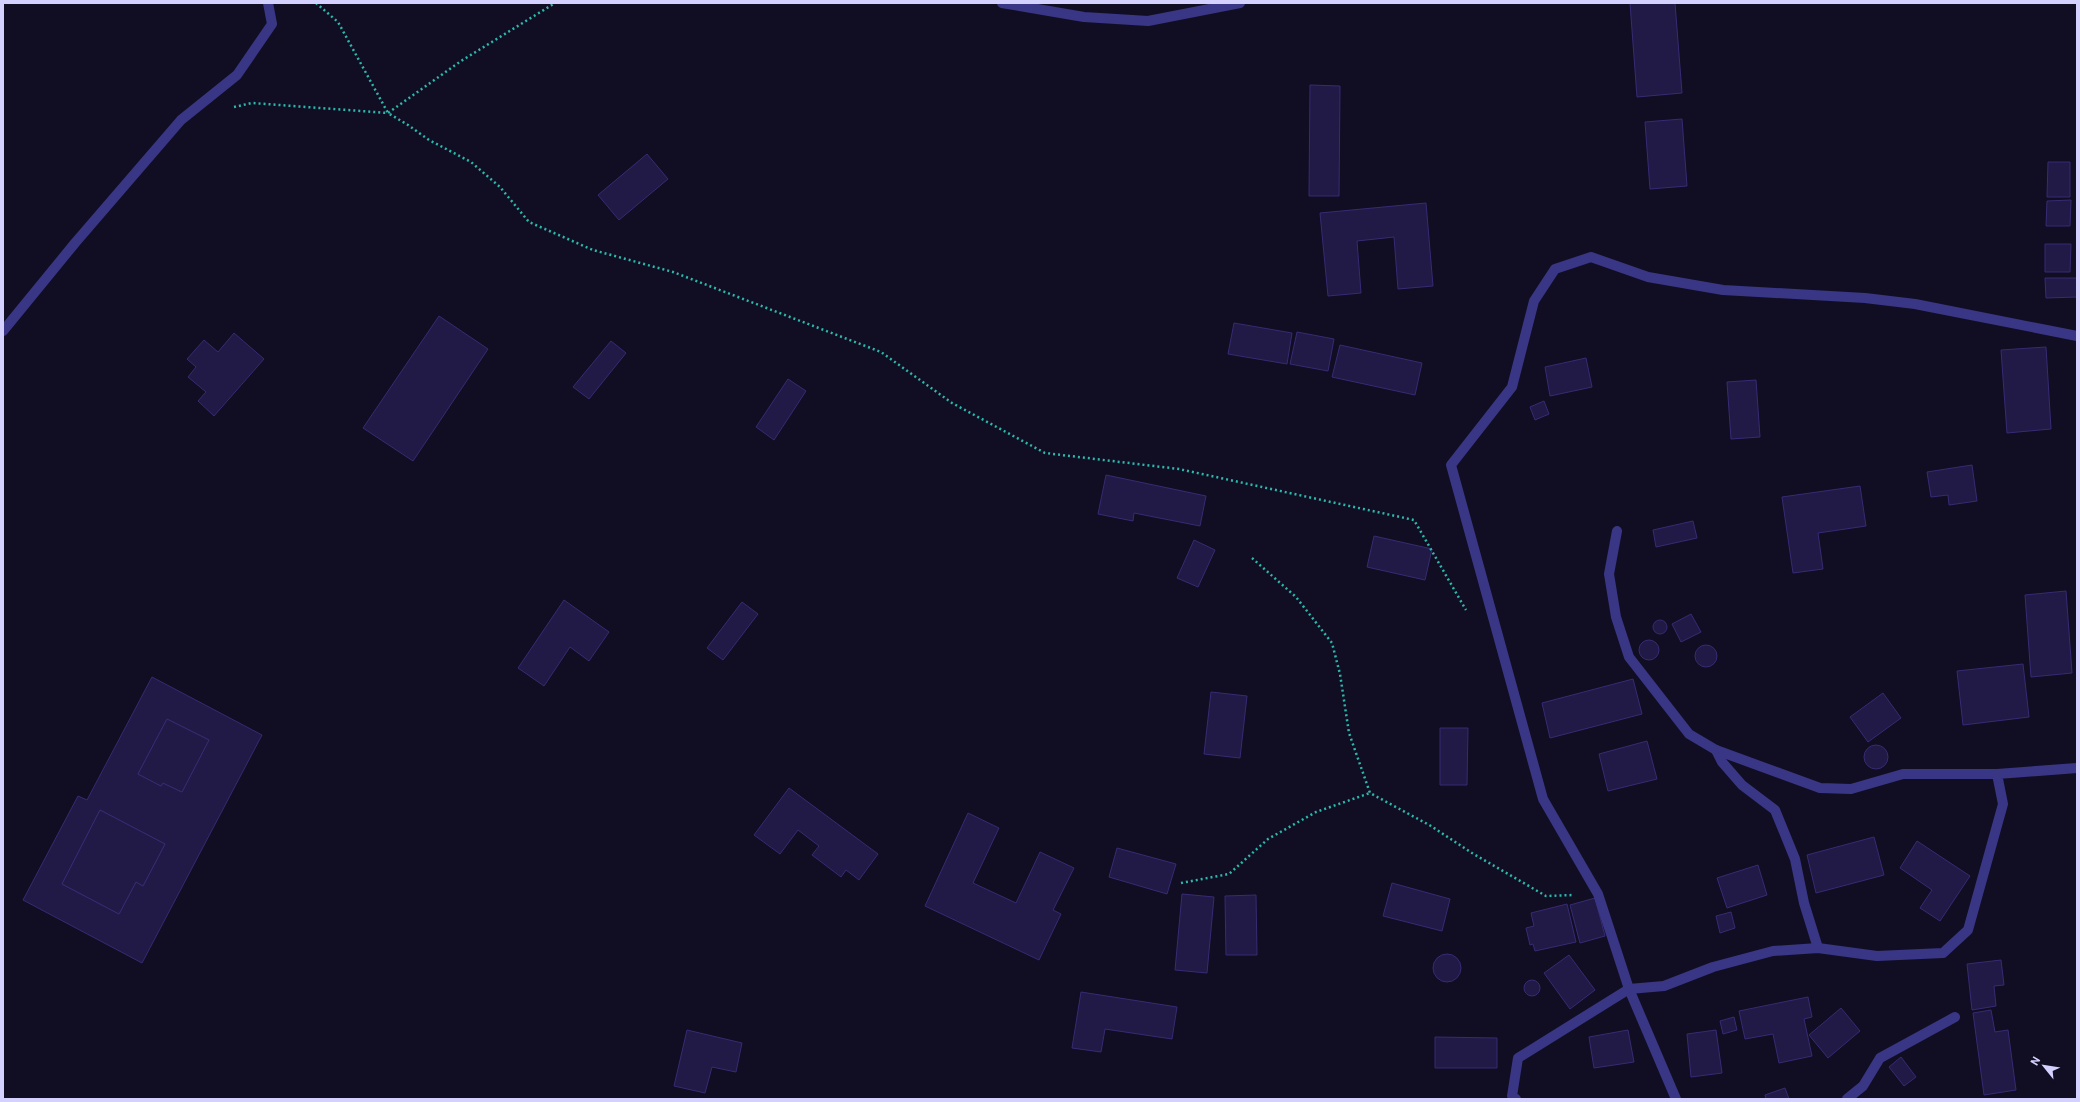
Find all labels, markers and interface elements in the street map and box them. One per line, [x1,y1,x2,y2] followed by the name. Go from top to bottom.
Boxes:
[2024,1046,2064,1086] north arrow
[2028,1054,2043,1068] text: N

